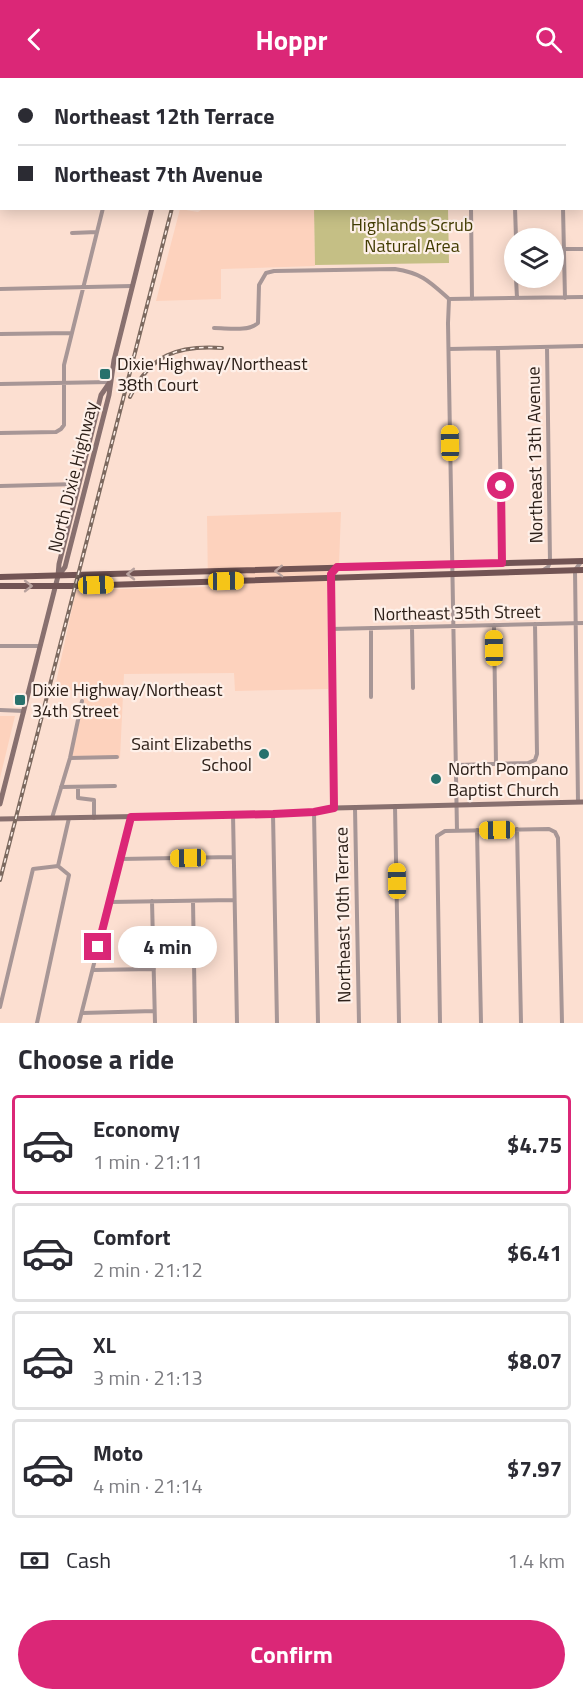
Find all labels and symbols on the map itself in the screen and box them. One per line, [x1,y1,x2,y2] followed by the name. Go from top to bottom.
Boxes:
[351,211,473,259] park label: Highlands Scrub Natural Area
[117,350,308,398] place label: Dixie Highway/Northeast 38th Court
[519,366,550,544] street label: Northeast 13th Avenue
[98,367,112,381] marker: Dixie Highway/Northeast 38th Court
[41,398,104,555] street label: North Dixie Highway
[441,425,459,461] car
[487,472,514,499] route start
[274,565,283,577] one-way arrow
[127,568,136,580] one-way arrow
[208,572,244,590] car
[78,575,114,595] car
[23,579,32,592] one-way arrow
[373,598,541,627] street label: Northeast 35th Street
[485,630,503,666] car
[32,676,223,724] place label: Dixie Highway/Northeast 34th Street
[13,693,27,707] marker: Dixie Highway/Northeast 34th Street
[131,730,252,778] place label: Saint Elizabeths School
[257,747,271,761] marker: Saint Elizabeths School
[448,755,569,803] place label: North Pompano Baptist Church
[429,772,443,786] marker: North Pompano Baptist Church
[479,821,515,839] car
[327,827,358,1003] street label: Northeast 10th Terrace
[170,849,206,867] car
[388,863,406,899] car
[119,926,218,968] callout: 4 min
[84,933,111,960] route end

